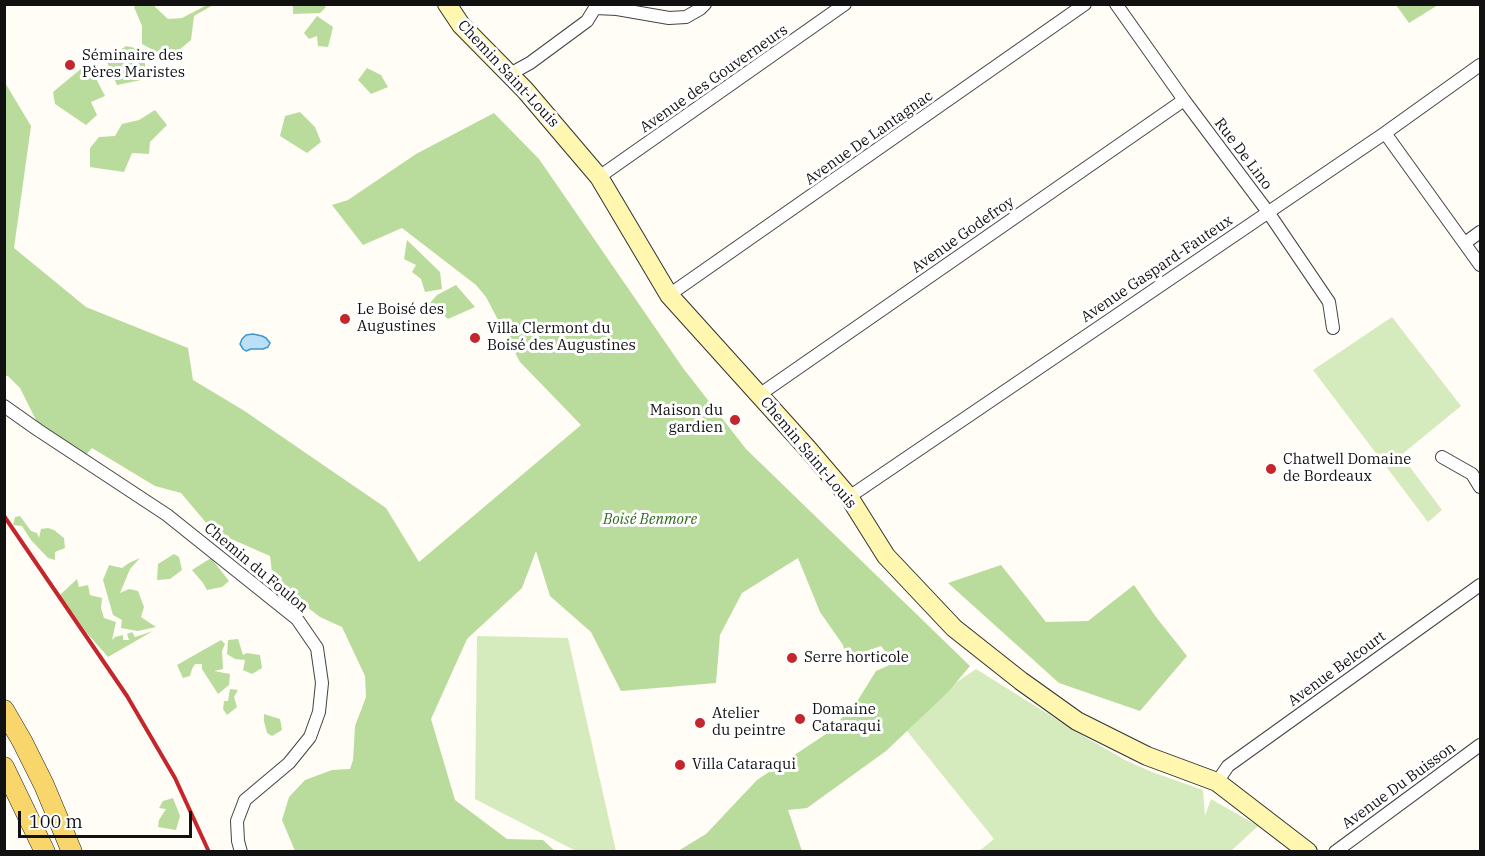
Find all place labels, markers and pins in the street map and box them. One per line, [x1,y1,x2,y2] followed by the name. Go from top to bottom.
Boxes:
[82,47,185,82] place label: Séminaire des Pères Maristes
[63,58,77,72] marker: Séminaire des Pères Maristes
[357,301,444,336] place label: Le Boisé des Augustines
[338,312,352,326] marker: Le Boisé des Augustines
[487,320,636,355] place label: Villa Clermont du Boisé des Augustines
[468,331,482,345] marker: Villa Clermont du Boisé des Augustines
[650,402,723,437] place label: Maison du gardien
[728,413,742,427] marker: Maison du gardien
[1283,451,1411,486] place label: Chatwell Domaine de Bordeaux
[1264,462,1278,476] marker: Chatwell Domaine de Bordeaux
[804,649,909,667] place label: Serre horticole
[785,651,799,665] marker: Serre horticole
[812,701,881,736] place label: Domaine Cataraqui
[712,705,786,740] place label: Atelier du peintre
[793,712,807,726] marker: Domaine Cataraqui
[693,716,707,730] marker: Atelier du peintre
[692,756,796,774] place label: Villa Cataraqui
[673,758,687,772] marker: Villa Cataraqui

